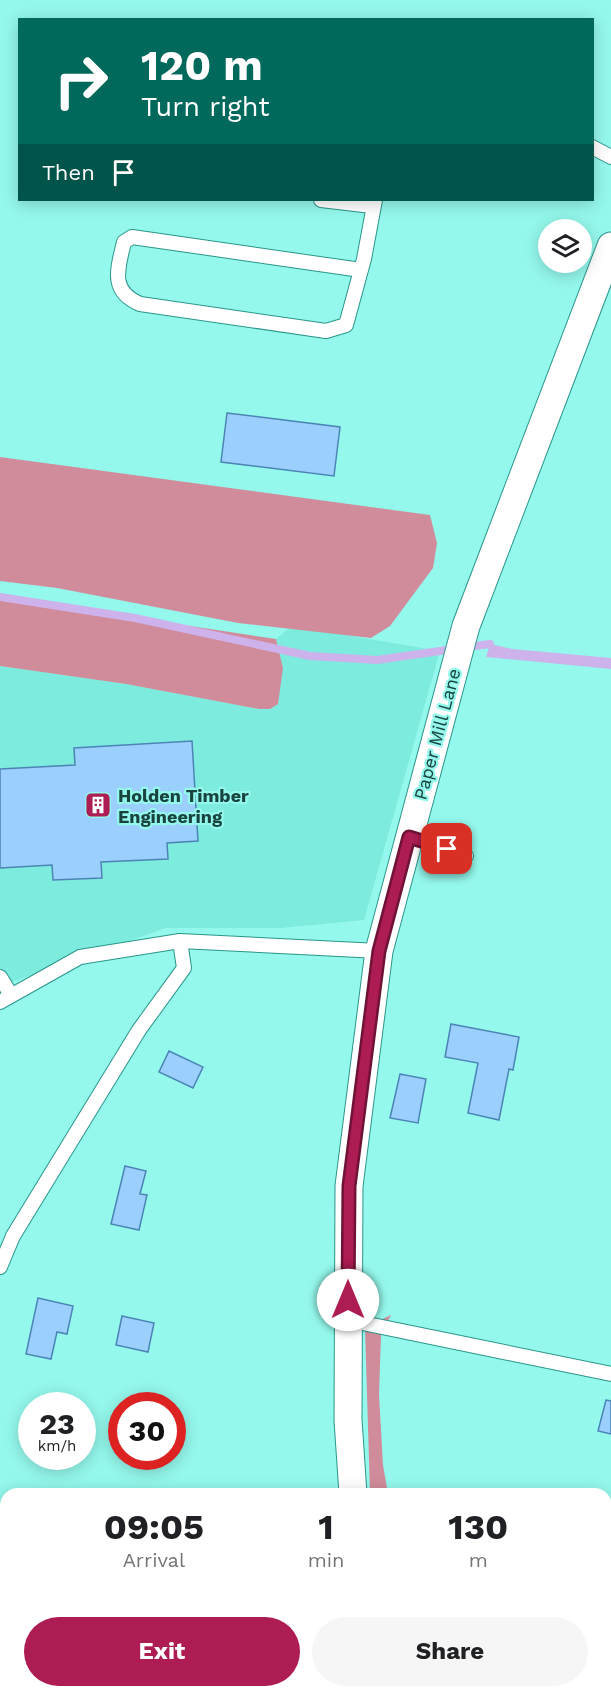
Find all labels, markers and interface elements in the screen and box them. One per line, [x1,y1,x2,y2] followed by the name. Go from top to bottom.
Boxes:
[141,41,263,90] text: 120 m
[42,42,120,120] icon: right
[141,91,270,123] text: Turn right
[107,156,140,189] icon: arrive
[42,160,95,185] text: Then
[538,219,592,273] map controls
[538,219,592,273] button: layers
[409,666,465,802] street label: Paper Mill Lane
[118,785,249,827] place label: Holden Timber Engineering
[83,790,113,820] building icon: Holden Timber Engineering
[421,823,472,874] pin
[430,832,463,865] icon: arrive
[316,1268,380,1332] position arrow
[108,1392,186,1470] speed limit sign: 30
[39,1406,75,1441] text: 23
[38,1437,76,1455] text: km/h
[104,1506,204,1548] text: 09:05
[318,1506,334,1548] text: 1
[448,1506,508,1548] text: 130
[123,1548,185,1572] text: Arrival
[308,1548,344,1572] text: min
[469,1548,488,1572] text: m
[24,1617,300,1686] button: Exit
[312,1617,588,1686] button: Share

